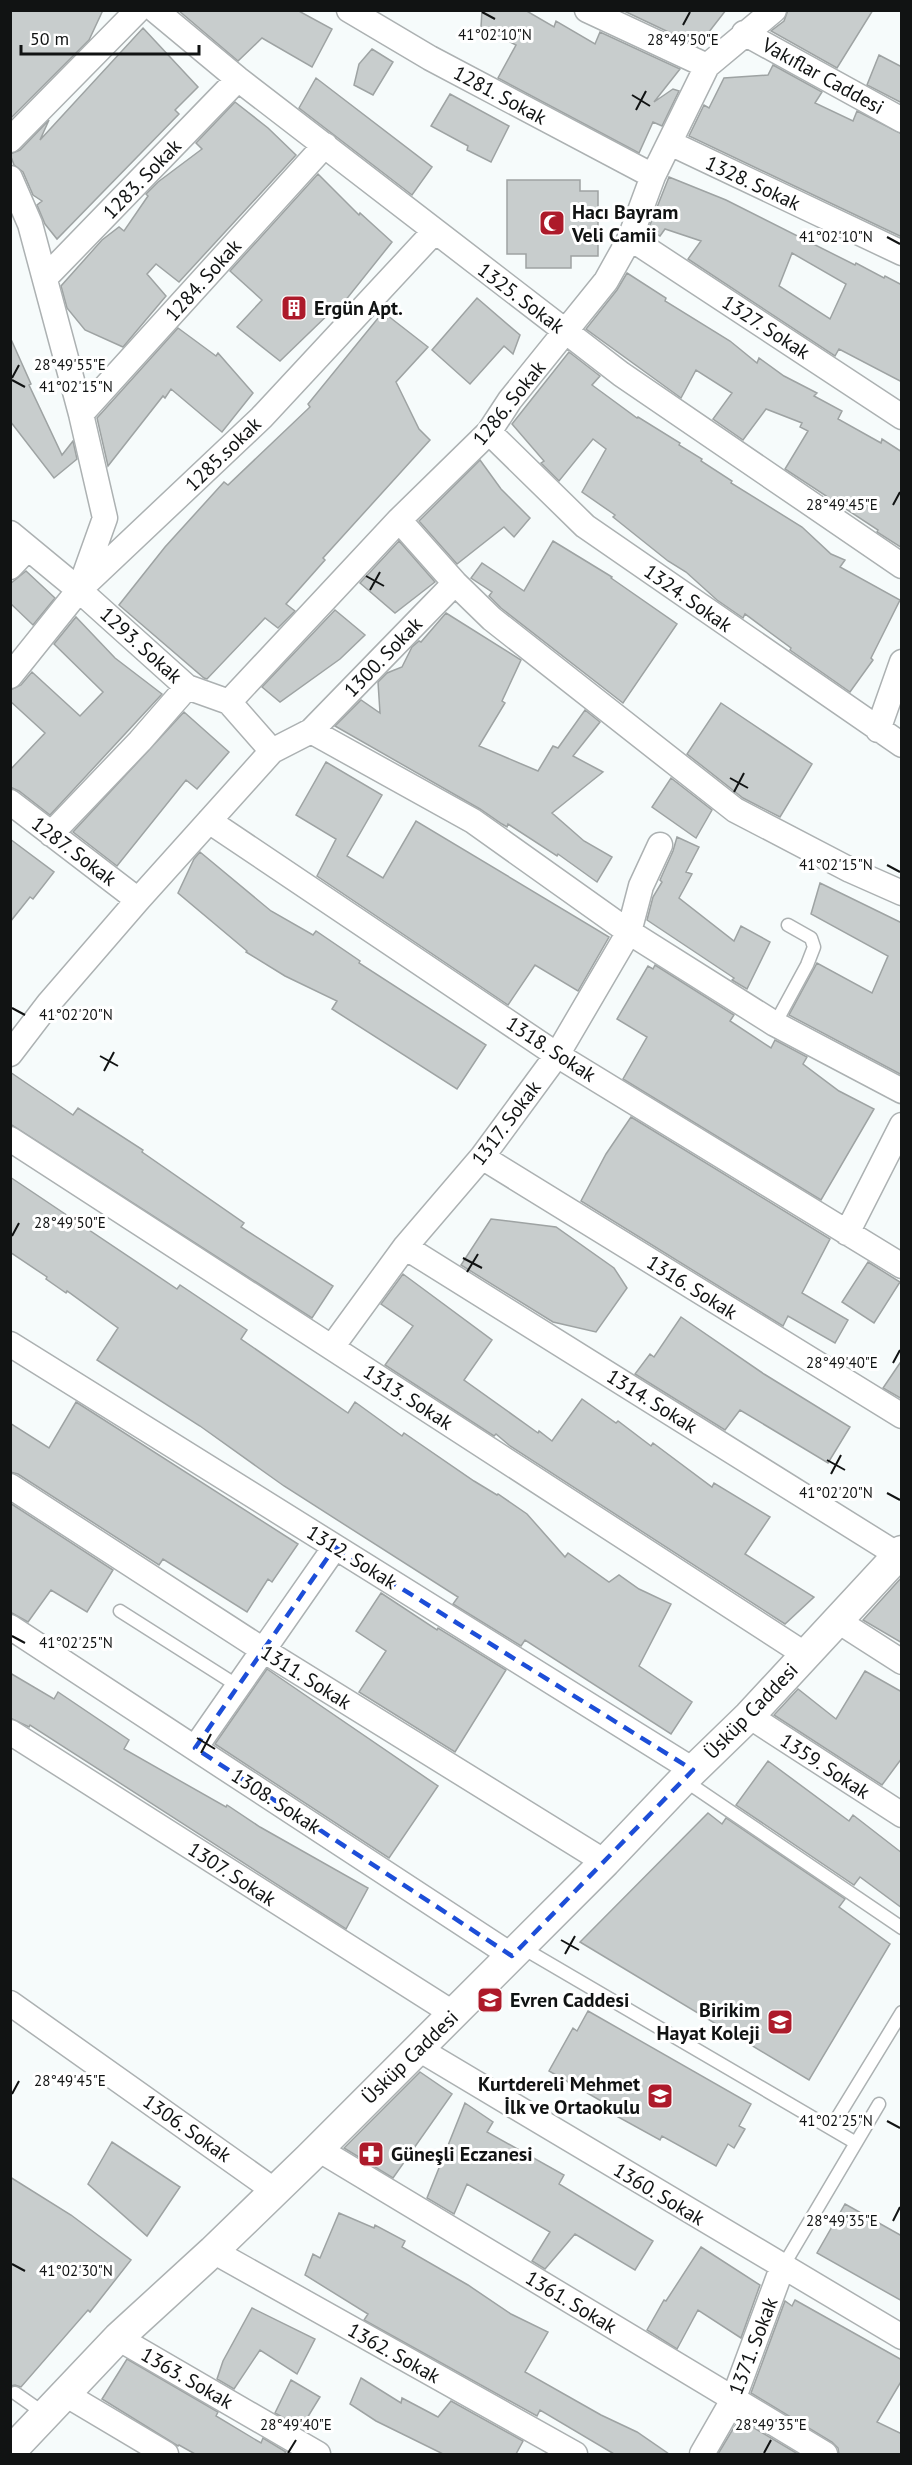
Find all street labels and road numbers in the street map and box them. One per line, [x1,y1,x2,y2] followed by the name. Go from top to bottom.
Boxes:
[757,31,889,120] street label: Vakıflar Caddesi
[449,60,552,131] street label: 1281. Sokak
[97,133,187,225] street label: 1283. Sokak
[701,150,805,217] street label: 1328. Sokak
[159,233,247,327] street label: 1284. Sokak
[472,257,570,339] street label: 1325. Sokak
[717,289,815,365] street label: 1327. Sokak
[467,355,551,451] street label: 1286. Sokak
[179,411,267,497] street label: 1285.sokak
[639,558,738,638] street label: 1324. Sokak
[94,601,188,689] street label: 1293. Sokak
[338,611,428,703] street label: 1300. Sokak
[26,811,122,892] street label: 1287. Sokak
[501,1010,601,1088] street label: 1318. Sokak
[466,1075,547,1171] street label: 1317. Sokak
[642,1249,743,1325] street label: 1316. Sokak
[358,1358,458,1436] street label: 1313. Sokak
[602,1363,703,1439] street label: 1314. Sokak
[302,1519,403,1595] street label: 1312. Sokak
[256,1639,357,1715] street label: 1311. Sokak
[698,1657,804,1765] street label: Üsküp Caddesi
[775,1727,875,1805] street label: 1359. Sokak
[226,1762,326,1840] street label: 1308. Sokak
[183,1836,281,1912] street label: 1307. Sokak
[356,2004,464,2110] street label: Üsküp Caddesi
[138,2088,237,2168] street label: 1306. Sokak
[609,2157,710,2232] street label: 1360. Sokak
[521,2265,622,2340] street label: 1361. Sokak
[723,2293,784,2398] street label: 1371. Sokak
[343,2317,445,2389] street label: 1362. Sokak
[136,2341,238,2415] street label: 1363. Sokak

